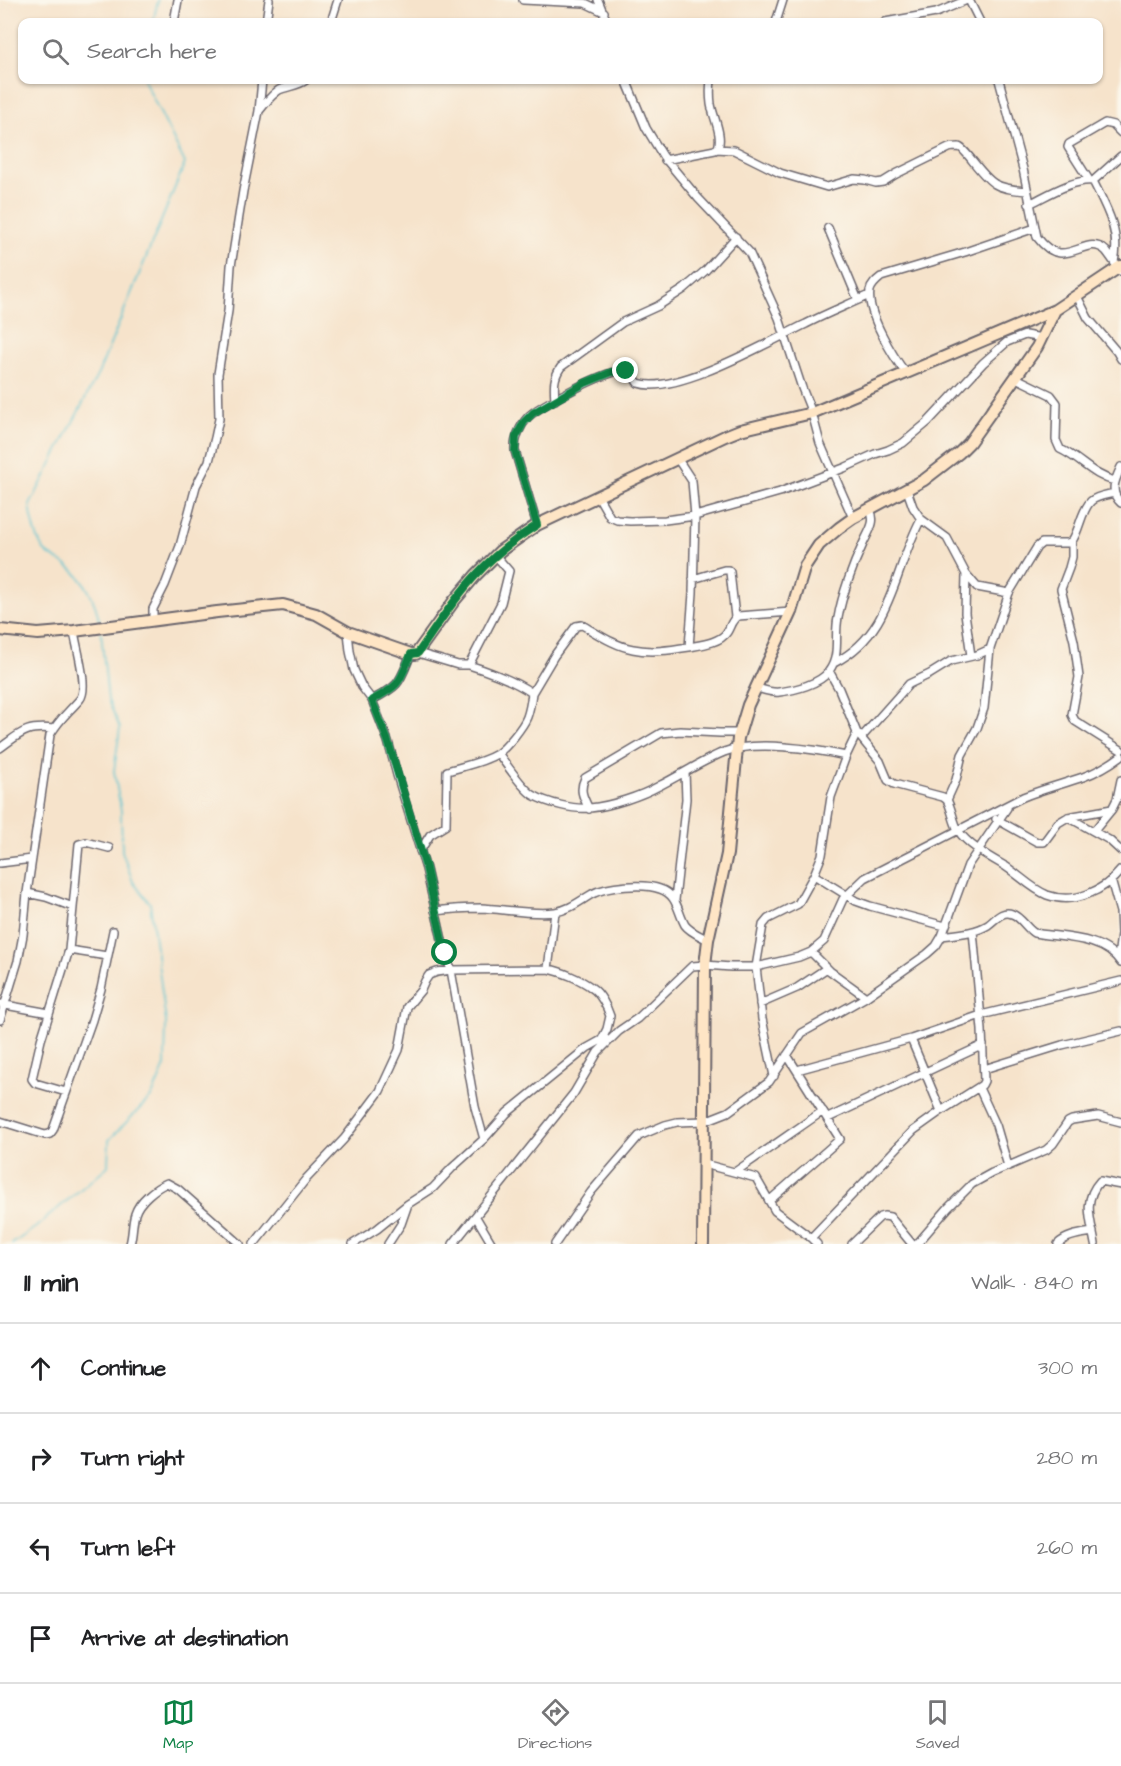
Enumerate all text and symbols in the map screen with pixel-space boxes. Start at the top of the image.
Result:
search box [18,18,1103,84]
icon: search [39,35,72,68]
text: Search here [87,36,217,67]
route end [612,357,638,383]
route start [431,939,457,965]
text: 11 min [24,1265,78,1301]
text: Walk · 840 m [971,1269,1097,1297]
icon: ahead [24,1352,57,1385]
text: Continue [81,1353,166,1384]
text: 300 m [1038,1354,1097,1382]
icon: right [24,1442,57,1475]
text: Turn right [81,1443,184,1474]
text: 280 m [1036,1444,1097,1472]
icon: left [24,1532,57,1565]
text: Turn left [81,1533,175,1564]
text: 260 m [1037,1534,1097,1562]
icon: arrive [24,1622,57,1655]
text: Arrive at destination [81,1623,288,1654]
tab: Map [162,1696,195,1754]
tab: Directions [518,1696,592,1754]
tab: Saved [916,1696,959,1754]

